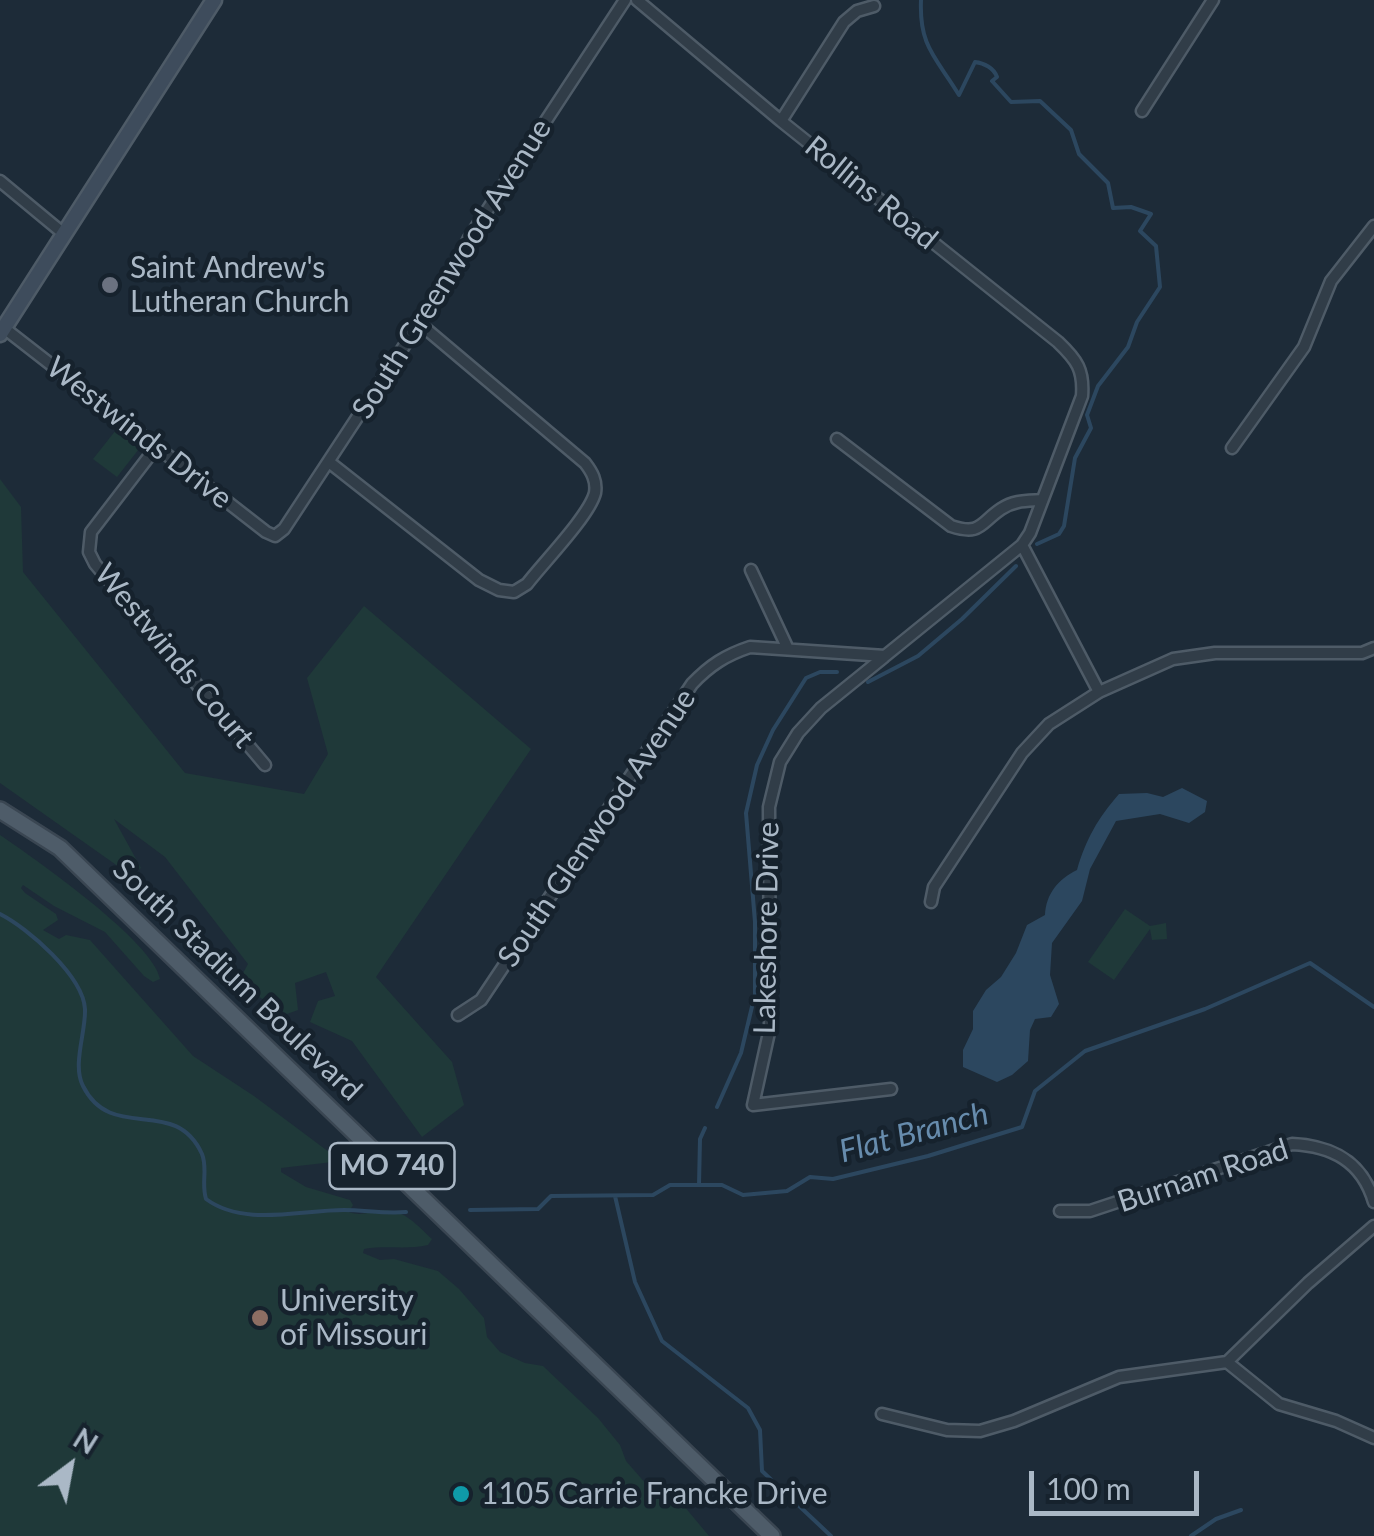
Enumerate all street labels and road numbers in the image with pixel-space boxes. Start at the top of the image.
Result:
street label: South Greenwood Avenue [345,112,559,426]
street label: Rollins Road [797,129,945,257]
street label: Westwinds Drive [39,349,239,517]
street label: Westwinds Court [87,557,261,755]
street label: South Glenwood Avenue [490,682,704,974]
street label: Lakeshore Drive [747,821,787,1035]
street label: South Stadium Boulevard [105,852,369,1108]
street label: Burnam Road [1113,1131,1293,1221]
road number: MO 740 [330,1143,454,1189]

